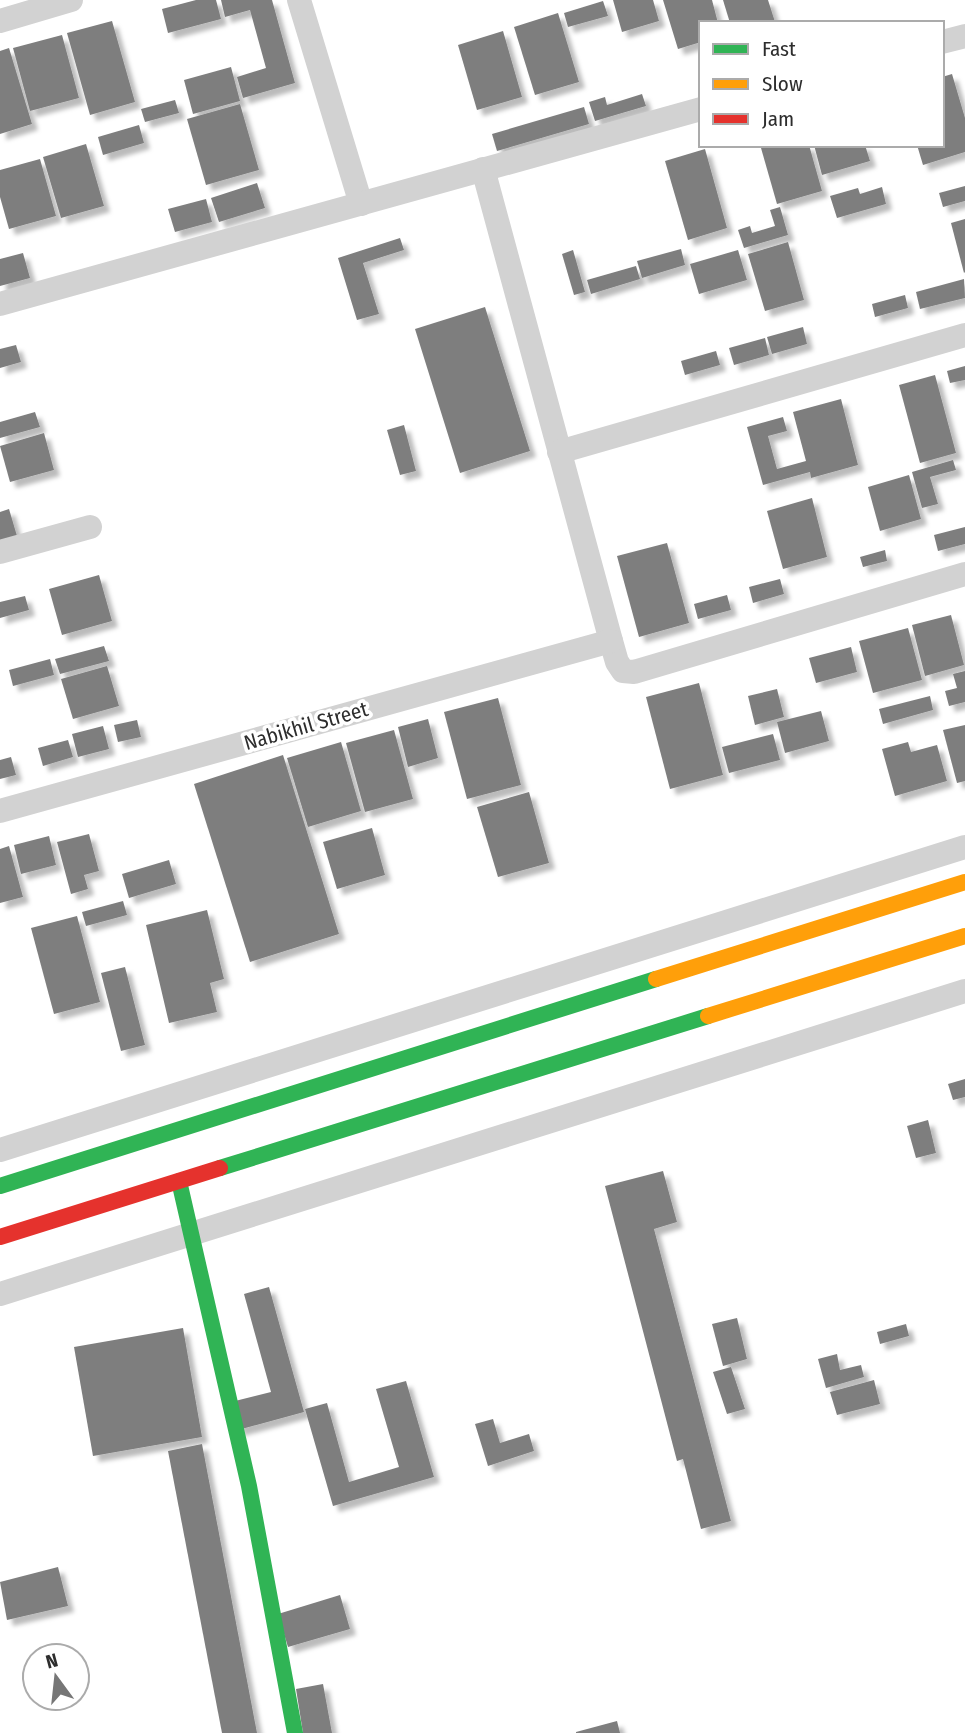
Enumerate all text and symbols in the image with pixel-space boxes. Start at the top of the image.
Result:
legend [699,21,944,147]
text: Fast [762,36,796,62]
text: Slow [762,71,803,97]
text: Jam [762,106,794,132]
street label: Nabikhil Street [241,696,371,756]
north arrow [21,1642,91,1712]
text: N [43,1648,60,1674]

